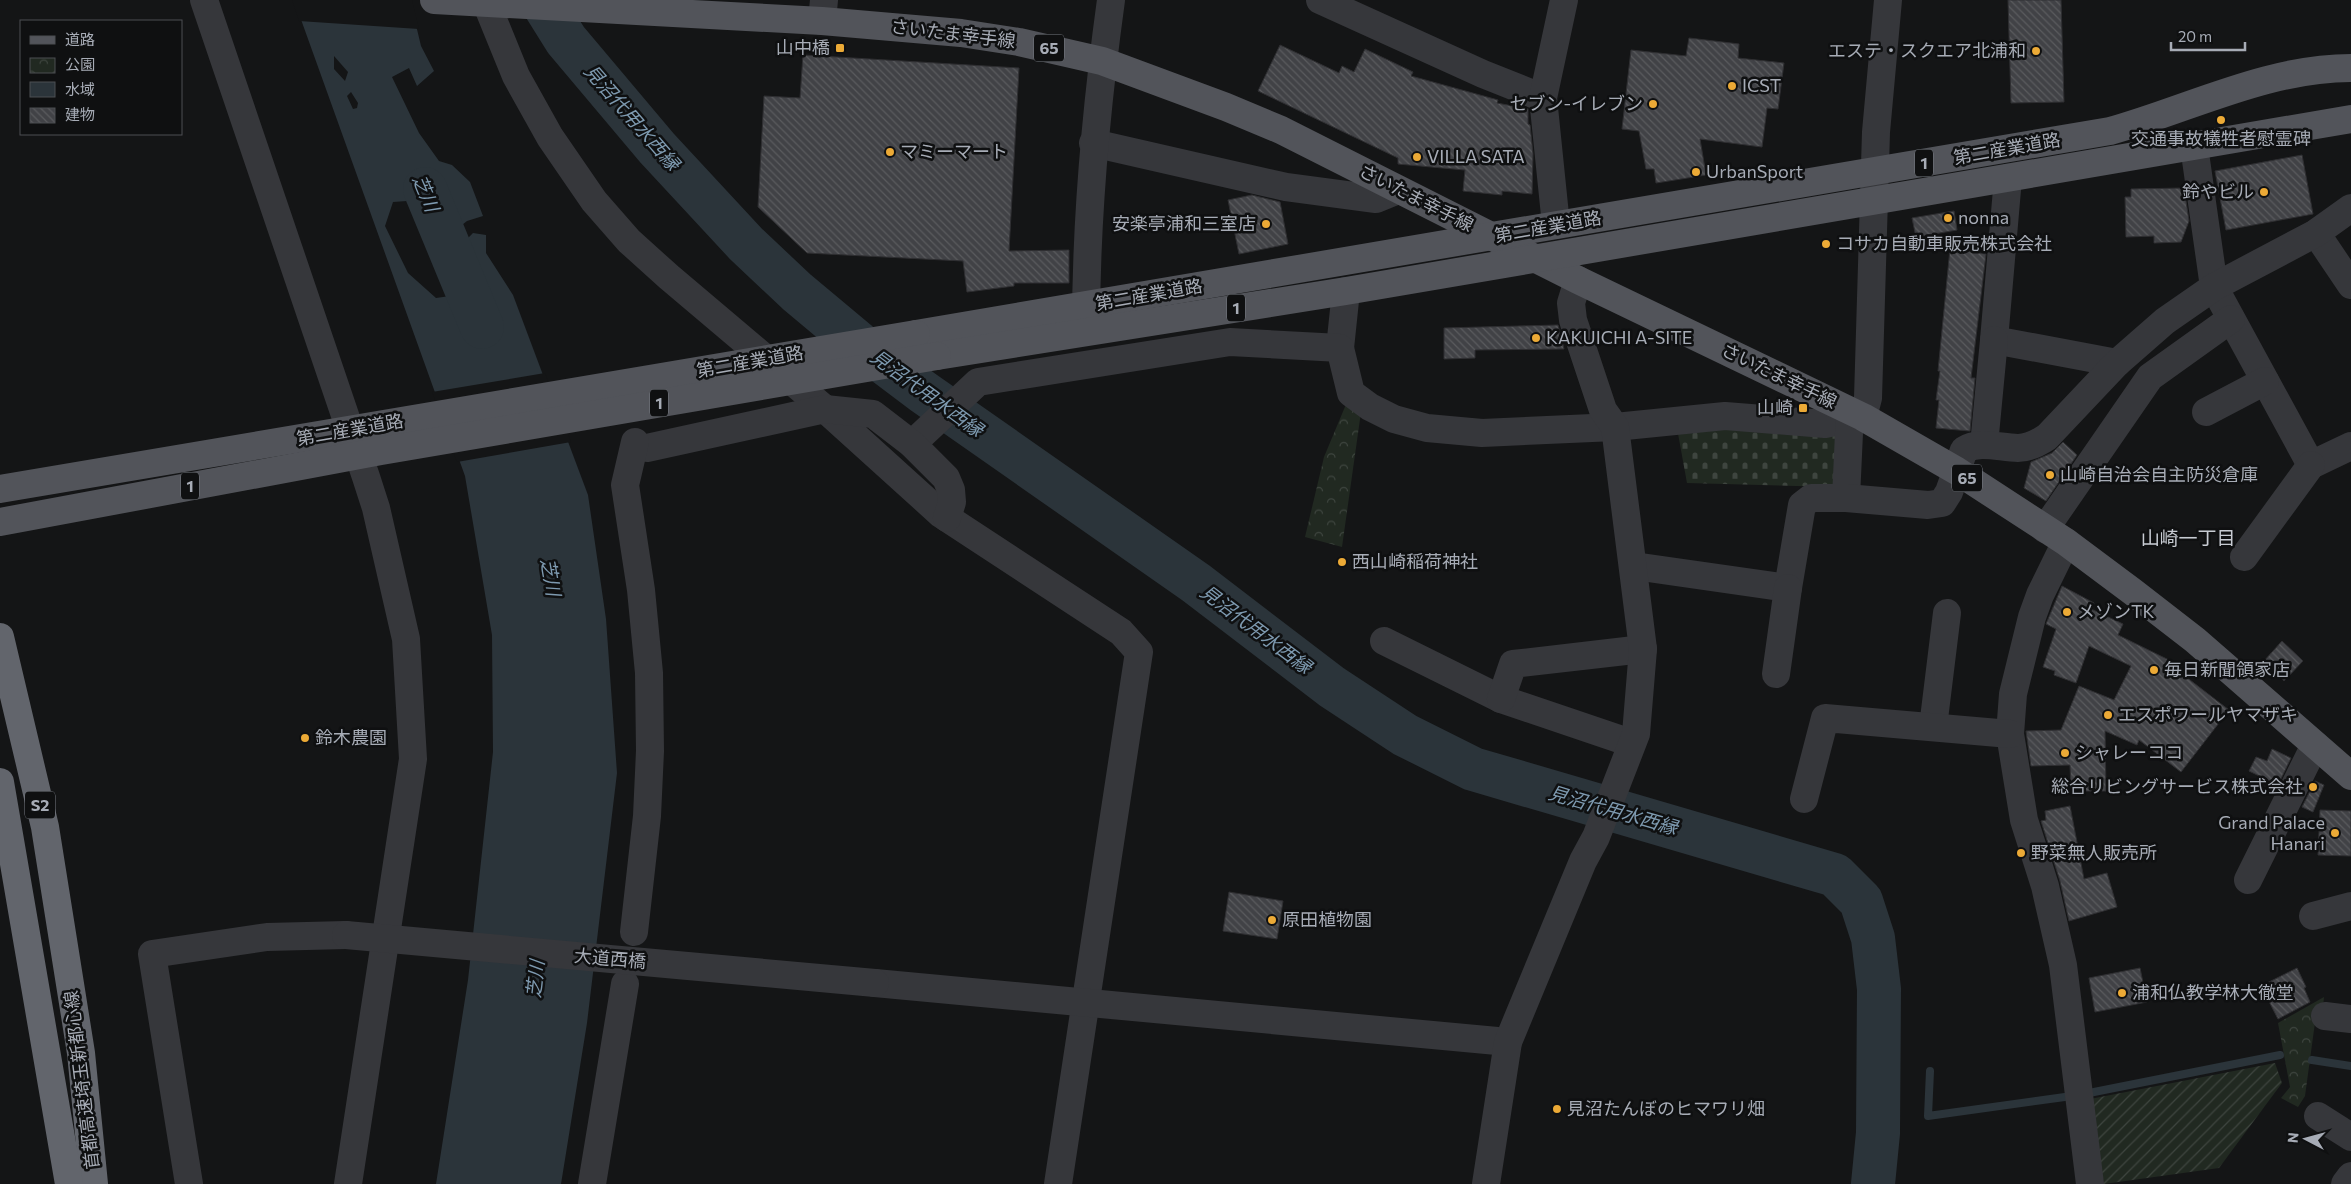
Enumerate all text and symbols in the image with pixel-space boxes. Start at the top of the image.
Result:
street label: さいたま幸手線 [890,14,1017,52]
legend [20,20,182,135]
scale bar [2171,20,2245,52]
text: 20 m [2178,27,2212,45]
text: 道路 [65,30,95,48]
road number: 65 [1034,34,1064,62]
place label: 山中橋 [776,36,830,58]
place label: エステ・スクエア北浦和 [1828,39,2026,61]
marker: 山中橋 [834,42,846,54]
marker: エステ・スクエア北浦和 [2030,45,2042,57]
text: 公園 [65,55,95,73]
water label: 見沼代用水西縁 [580,59,686,176]
place label: ICST [1742,74,1781,96]
text: 水域 [65,80,95,98]
marker: ICST [1726,80,1738,92]
place label: セブン-イレブン [1509,92,1643,114]
marker: セブン-イレブン [1647,98,1659,110]
text: 建物 [65,105,95,123]
marker: 交通事故犠牲者慰霊碑 [2215,114,2227,126]
place label: 交通事故犠牲者慰霊碑 [2131,127,2311,149]
street label: 第二産業道路 [1952,128,2062,168]
place label: マミーマート [900,140,1008,162]
place label: VILLA SATA [1427,145,1525,167]
marker: マミーマート [884,146,896,158]
road number: 1 [1915,150,1933,177]
marker: VILLA SATA [1411,151,1423,163]
street label: さいたま幸手線 [1356,159,1477,235]
place label: UrbanSport [1706,160,1803,182]
marker: UrbanSport [1690,166,1702,178]
water label: 芝川 [408,171,445,217]
place label: 鈴やビル [2182,180,2254,202]
marker: 鈴やビル [2258,186,2270,198]
street label: 第二産業道路 [1493,206,1603,246]
place label: nonna [1958,206,2009,228]
place label: 安楽亭浦和三室店 [1112,212,1256,234]
marker: nonna [1942,212,1954,224]
marker: 安楽亭浦和三室店 [1260,218,1272,230]
place label: コサカ自動車販売株式会社 [1836,232,2052,254]
marker: コサカ自動車販売株式会社 [1820,238,1832,250]
street label: 第二産業道路 [1094,274,1204,314]
road number: 1 [1227,294,1245,322]
place label: KAKUICHI A-SITE [1546,326,1693,348]
marker: KAKUICHI A-SITE [1530,332,1542,344]
street label: さいたま幸手線 [1718,338,1841,412]
street label: 第二産業道路 [695,341,805,381]
water label: 見沼代用水西縁 [867,344,989,442]
road number: 1 [650,389,668,416]
place label: 山崎 [1757,396,1793,418]
marker: 山崎 [1797,402,1809,414]
street label: 第二産業道路 [295,409,405,449]
place label: 山崎自治会自主防災倉庫 [2060,463,2258,485]
road number: 65 [1952,464,1982,492]
marker: 山崎自治会自主防災倉庫 [2044,469,2056,481]
road number: 1 [181,472,199,500]
district label: 山崎一丁目 [2140,526,2236,549]
place label: 西山崎稲荷神社 [1352,550,1478,572]
water label: 芝川 [537,556,566,600]
marker: 西山崎稲荷神社 [1336,556,1348,568]
water label: 見沼代用水西縁 [1196,579,1318,679]
place label: メゾンTK [2077,600,2155,622]
marker: メゾンTK [2061,606,2073,618]
place label: 毎日新聞領家店 [2164,658,2290,680]
marker: 毎日新聞領家店 [2148,664,2160,676]
place label: エスポワールヤマザキ [2118,703,2298,725]
marker: エスポワールヤマザキ [2102,709,2114,721]
place label: 鈴木農園 [315,726,387,748]
marker: 鈴木農園 [299,732,311,744]
place label: シャレーココ [2075,741,2183,763]
marker: シャレーココ [2059,747,2071,759]
place label: 総合リビングサービス株式会社 [2051,775,2303,797]
water label: 見沼代用水西縁 [1546,780,1682,839]
marker: 総合リビングサービス株式会社 [2307,781,2319,793]
road number: S2 [25,792,55,818]
place label: Grand Palace Hanari [2218,811,2325,854]
marker: Grand Palace Hanari [2329,827,2341,839]
place label: 野菜無人販売所 [2031,841,2157,863]
marker: 野菜無人販売所 [2015,847,2027,859]
place label: 原田植物園 [1282,908,1372,930]
marker: 原田植物園 [1266,914,1278,926]
street label: 大道西橋 [573,944,647,972]
water label: 芝川 [521,957,548,999]
place label: 浦和仏教学林大徹堂 [2132,981,2294,1003]
marker: 浦和仏教学林大徹堂 [2116,987,2128,999]
street label: 首都高速埼玉新都心線 [59,989,103,1171]
place label: 見沼たんぼのヒマワリ畑 [1567,1097,1765,1119]
marker: 見沼たんぼのヒマワリ畑 [1551,1103,1563,1115]
north arrow [2281,1114,2331,1164]
text: N [2284,1131,2302,1144]

